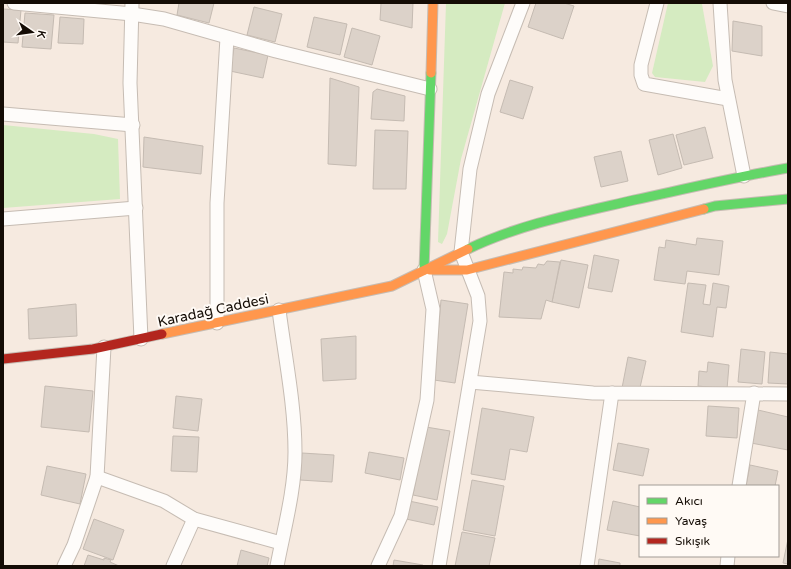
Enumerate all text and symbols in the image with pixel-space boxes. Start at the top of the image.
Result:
north arrow [12,12,52,52]
text: K [34,29,48,40]
street label: Karadağ Caddesi [156,290,270,331]
legend [639,485,779,557]
text: Akıcı [675,494,703,508]
text: Yavaş [675,514,707,528]
text: Sıkışık [675,534,711,548]

